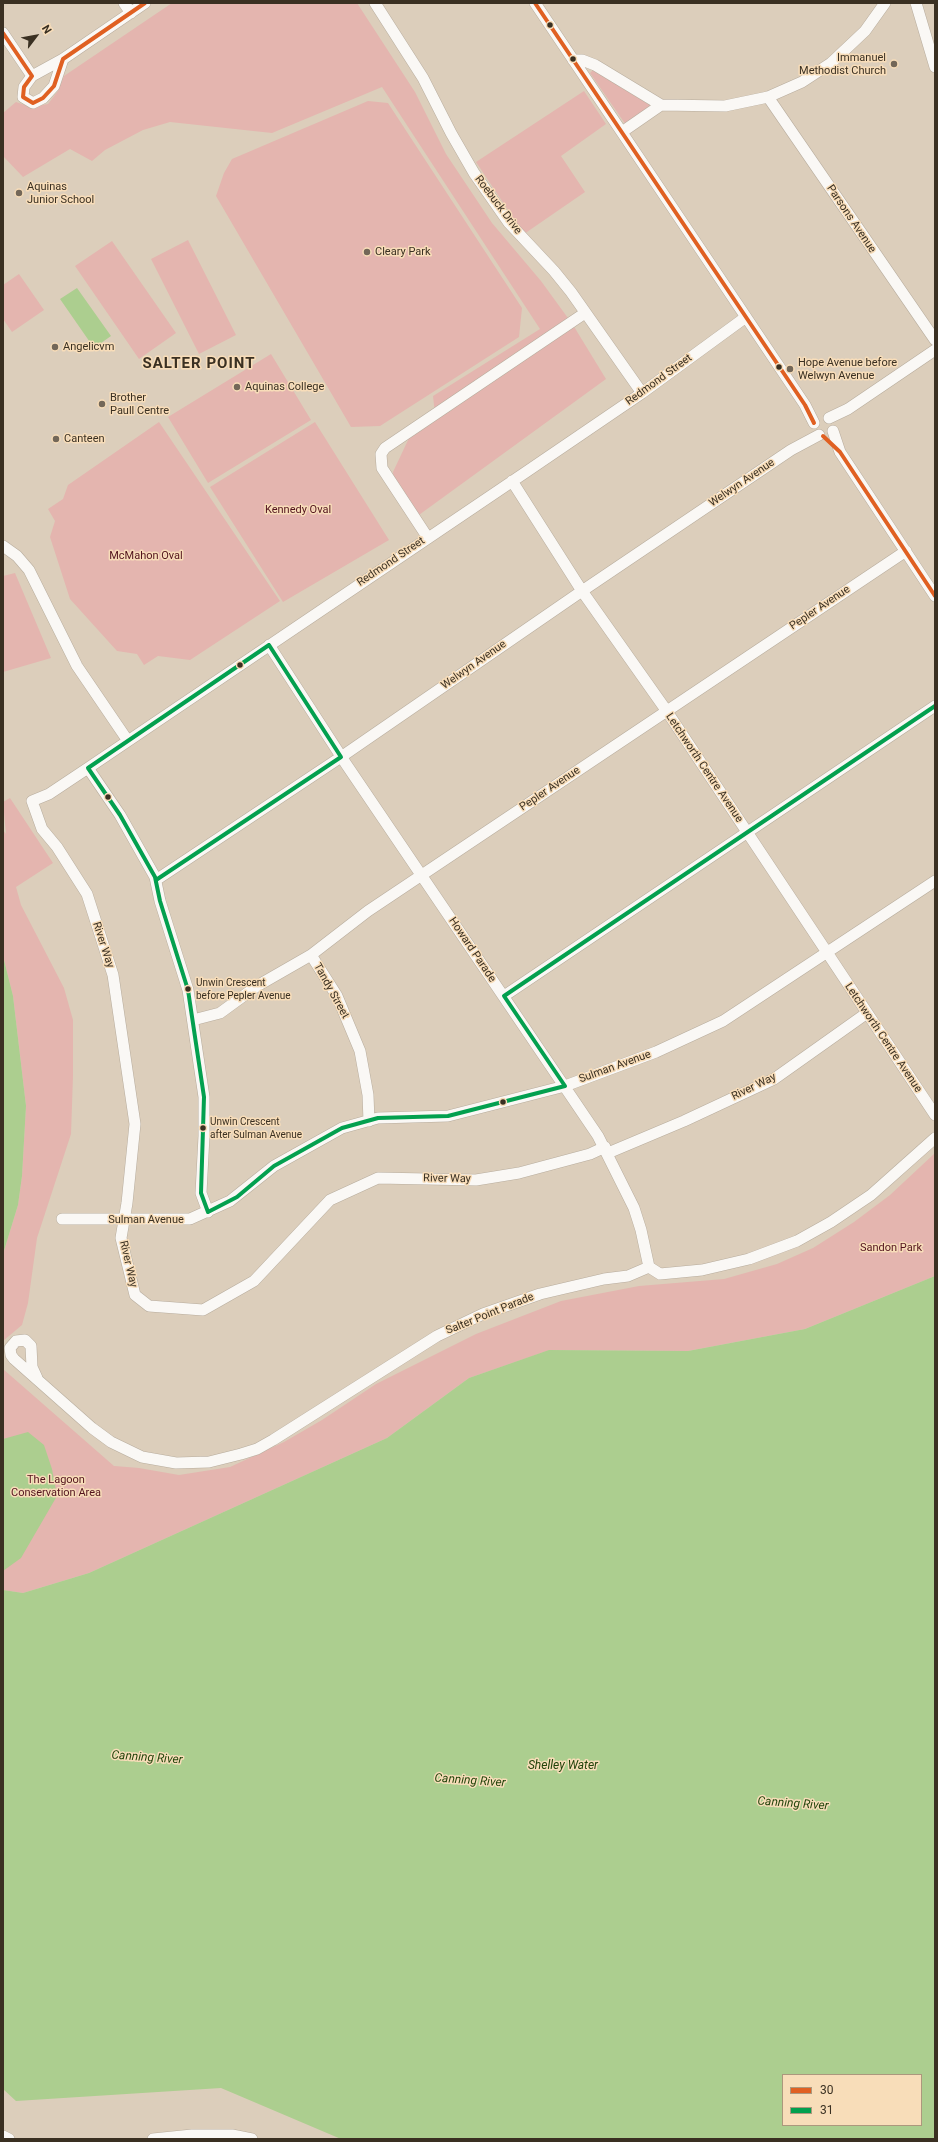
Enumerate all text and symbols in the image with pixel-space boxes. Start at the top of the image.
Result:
north arrow [16,16,56,56]
unlabelled marker [545,20,555,30]
text: N [39,23,54,36]
place label: Immanuel Methodist Church [799,51,886,77]
unlabelled marker [568,54,578,64]
marker: Immanuel Methodist Church [889,59,899,69]
street label: Roebuck Drive [472,173,524,237]
place label: Aquinas Junior School [27,180,94,206]
street label: Parsons Avenue [823,183,879,255]
marker: Aquinas Junior School [14,188,24,198]
place label: Cleary Park [375,245,431,259]
marker: Cleary Park [362,247,372,257]
place label: Angelicvm [63,340,114,354]
marker: Angelicvm [50,342,60,352]
street label: Redmond Street [623,352,695,408]
district label: SALTER POINT [143,355,255,373]
place label: Hope Avenue before Welwyn Avenue [798,356,897,382]
unlabelled marker [774,362,784,372]
marker: Hope Avenue before Welwyn Avenue [785,364,795,374]
place label: Aquinas College [245,380,324,394]
marker: Aquinas College [232,382,242,392]
place label: Brother Paull Centre [110,391,169,417]
marker: Brother Paull Centre [97,399,107,409]
place label: Canteen [64,432,105,446]
marker: Canteen [51,434,61,444]
street label: Welwyn Avenue [707,456,777,510]
park label: Kennedy Oval [265,503,331,517]
street label: Redmond Street [355,535,427,589]
park label: McMahon Oval [109,549,183,563]
street label: Pepler Avenue [787,583,853,633]
street label: Welwyn Avenue [439,638,509,692]
unlabelled marker [235,660,245,670]
street label: Letchworth Centre Avenue [662,711,746,825]
street label: Pepler Avenue [517,764,583,814]
unlabelled marker [103,792,113,802]
street label: Howard Parade [445,915,499,985]
street label: River Way [89,920,117,970]
street label: Tandy Street [310,961,352,1021]
place label: Unwin Crescent before Pepler Avenue [196,977,291,1000]
street label: Letchworth Centre Avenue [841,981,925,1095]
marker: Unwin Crescent before Pepler Avenue [183,984,193,994]
street label: Sulman Avenue [577,1048,653,1086]
street label: River Way [730,1071,778,1103]
unlabelled marker [498,1097,508,1107]
place label: Unwin Crescent after Sulman Avenue [210,1116,302,1140]
marker: Unwin Crescent after Sulman Avenue [198,1123,208,1133]
street label: River Way [423,1172,471,1186]
street label: Sulman Avenue [108,1213,184,1227]
street label: River Way [116,1239,140,1289]
park label: Sandon Park [860,1241,922,1255]
street label: Salter Point Parade [444,1290,536,1338]
park label: The Lagoon Conservation Area [11,1473,101,1499]
water label: Canning River [111,1748,183,1768]
water label: Shelley Water [528,1759,598,1773]
water label: Canning River [434,1771,506,1791]
water label: Canning River [757,1794,829,1814]
legend [782,2074,922,2126]
text: 30 [820,2083,834,2097]
text: 31 [820,2103,834,2117]

